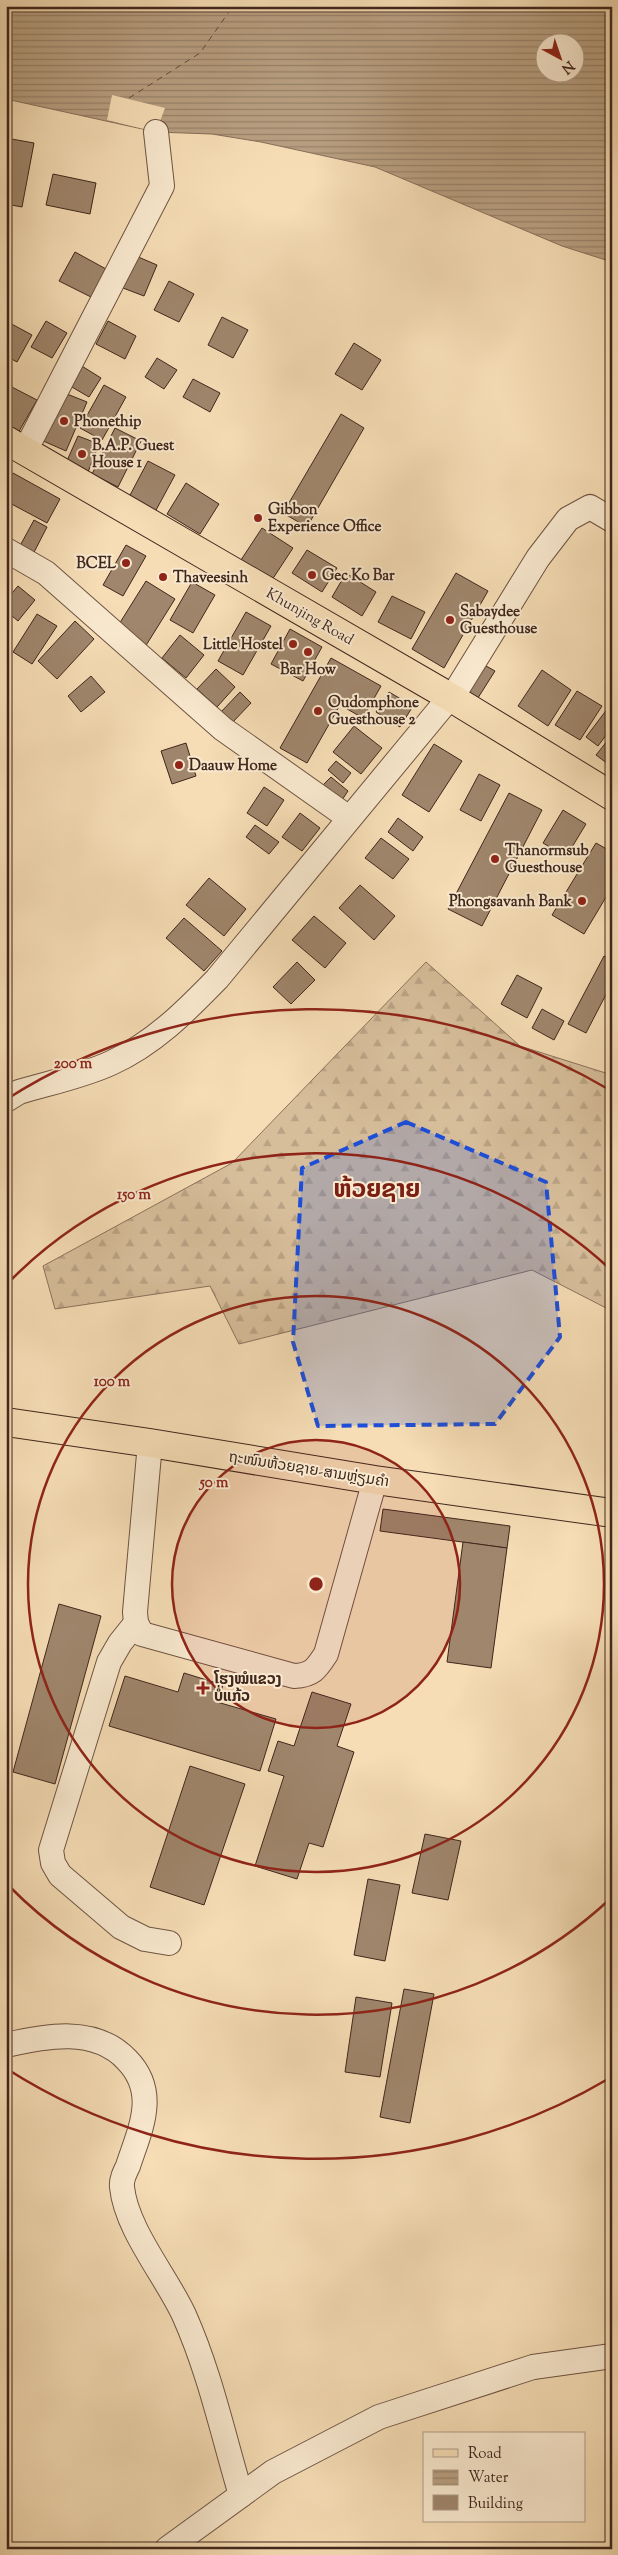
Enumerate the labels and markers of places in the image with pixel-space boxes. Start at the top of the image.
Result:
place label: Phonethip [74,412,142,433]
marker: Phonethip [58,415,70,427]
place label: B.A.P. Guest House 1 [92,436,175,474]
marker: B.A.P. Guest House 1 [76,448,88,460]
place label: Gibbon Experience Office [268,500,382,538]
marker: Gibbon Experience Office [252,512,264,524]
place label: BCEL [76,554,117,575]
marker: BCEL [120,557,132,569]
place label: Gec Ko Bar [322,566,395,587]
place label: Thaveesinh [173,568,248,589]
marker: Gec Ko Bar [306,569,318,581]
marker: Thaveesinh [157,571,169,583]
place label: Sabaydee Guesthouse [460,602,537,640]
marker: Sabaydee Guesthouse [444,614,456,626]
place label: Little Hostel [203,635,284,656]
marker: Little Hostel [287,638,299,650]
marker: Bar How [302,646,314,658]
place label: Bar How [280,660,337,681]
place label: Oudomphone Guesthouse 2 [328,693,419,731]
marker: Oudomphone Guesthouse 2 [312,705,324,717]
place label: Daauw Home [189,756,277,777]
marker: Daauw Home [173,759,185,771]
place label: Thanormsub Guesthouse [505,841,589,879]
marker: Thanormsub Guesthouse [489,853,501,865]
place label: Phongsavanh Bank [449,892,573,913]
marker: Phongsavanh Bank [576,895,588,907]
centre of rings [307,1575,325,1593]
place label: ໂຮງໝໍແຂວງ ບໍ່ແກ້ວ [213,1670,282,1708]
marker: ໂຮງໝໍແຂວງ ບໍ່ແກ້ວ [196,1681,210,1695]

